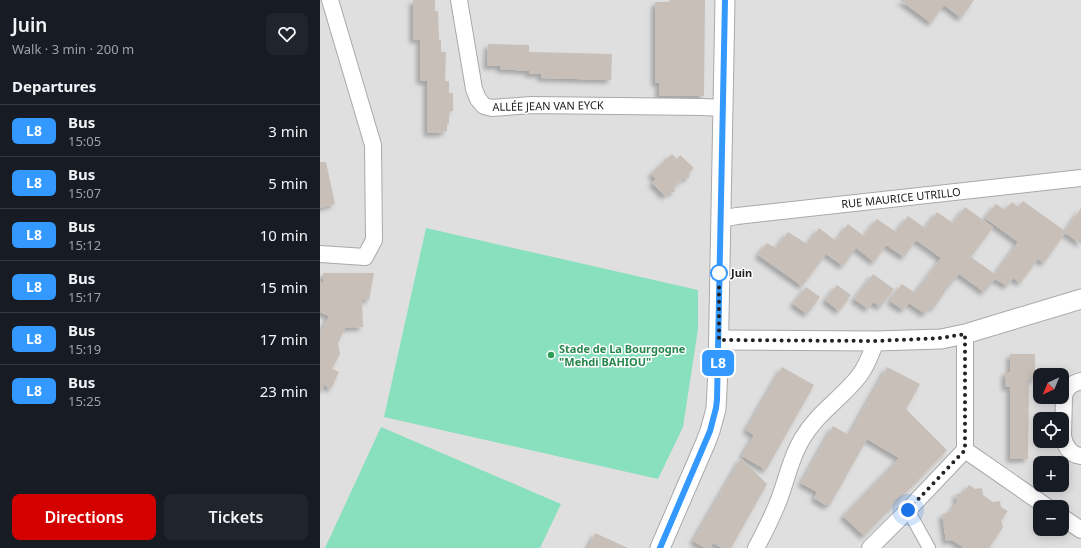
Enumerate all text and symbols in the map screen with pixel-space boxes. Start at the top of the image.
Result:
text: Juin [12,12,48,38]
button: heart [266,13,308,55]
text: Walk · 3 min · 200 m [12,40,134,58]
text: Departures [12,76,96,96]
street label: ALLÉE JEAN VAN EYCK [492,97,604,114]
text: Bus [68,112,95,132]
text: L8 [26,121,42,140]
text: 3 min [268,121,308,141]
text: 15:05 [68,132,101,150]
text: Bus [68,164,95,184]
text: L8 [26,173,42,192]
text: 5 min [268,173,308,193]
text: 15:07 [68,184,101,202]
street label: RUE MAURICE UTRILLO [840,184,961,211]
text: Bus [68,216,95,236]
text: L8 [26,225,42,244]
text: 10 min [260,225,308,245]
text: 15:12 [68,236,101,254]
marker: Juin [710,264,728,282]
place label: Juin [730,265,752,280]
text: Bus [68,268,95,288]
text: L8 [26,277,42,296]
text: 15 min [260,277,308,297]
text: 15:17 [68,288,101,306]
text: Bus [68,320,95,340]
text: L8 [26,329,42,348]
text: 17 min [260,329,308,349]
text: 15:19 [68,340,101,358]
place label: Stade de La Bourgogne "Mehdi BAHIOU" [559,341,686,369]
marker: Stade de La Bourgogne "Mehdi BAHIOU" [546,350,556,360]
line badge: L8 [700,350,736,376]
text: L8 [710,353,726,372]
north arrow [1033,368,1069,404]
map controls [1033,368,1069,536]
text: Bus [68,372,95,392]
text: L8 [26,381,42,400]
text: 23 min [260,381,308,401]
text: 15:25 [68,392,101,410]
button: locate [1033,412,1069,448]
button: + [1033,456,1069,492]
button: Directions [12,494,156,540]
button: Tickets [164,494,308,540]
your location [898,500,918,520]
button: − [1033,500,1069,536]

